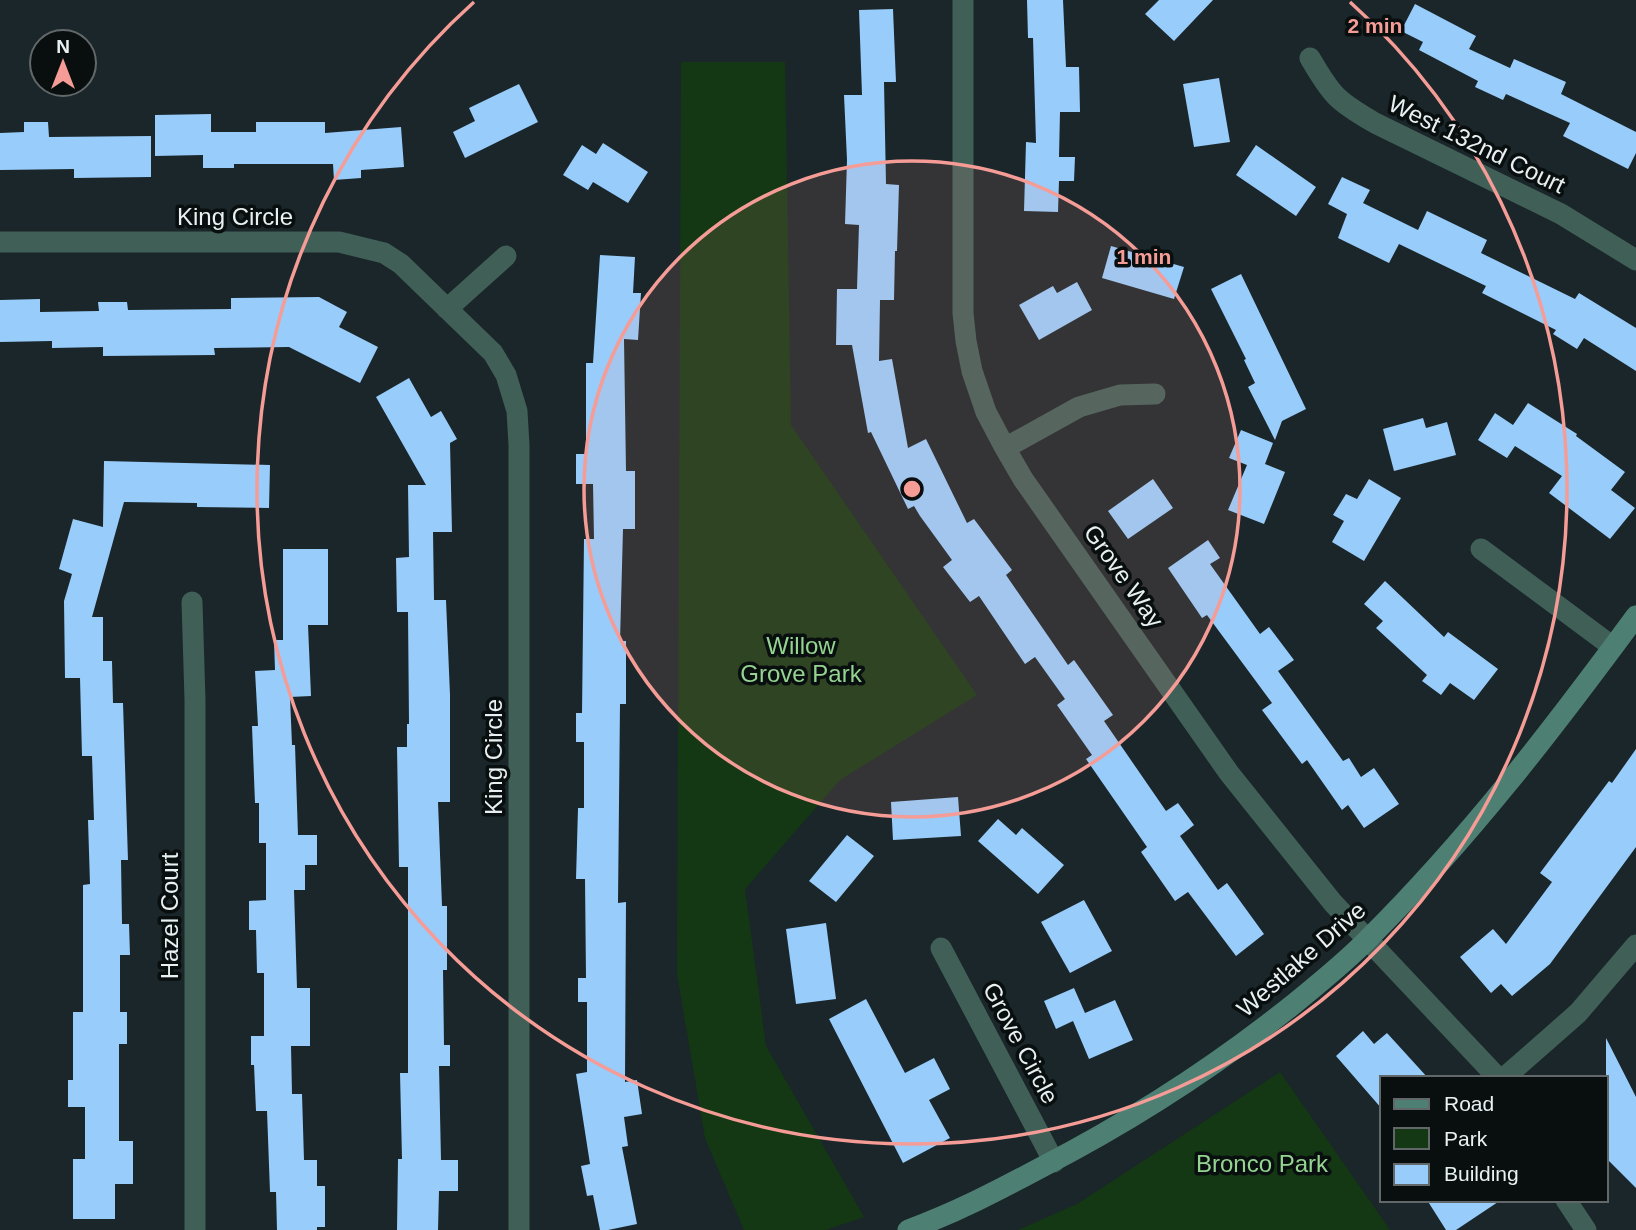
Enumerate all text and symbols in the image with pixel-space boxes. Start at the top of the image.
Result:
text: 2 min [1348,14,1402,37]
north arrow [28,28,98,98]
text: N [56,36,70,57]
street label: West 132nd Court [1384,90,1570,199]
street label: King Circle [177,203,293,230]
text: 1 min [1117,245,1171,268]
centre of rings [900,477,924,501]
street label: Grove Way [1079,519,1169,633]
park label: Willow Grove Park [740,632,863,687]
street label: King Circle [480,699,507,815]
street label: Hazel Court [156,852,183,979]
street label: Westlake Drive [1231,896,1371,1022]
street label: Grove Circle [978,978,1064,1108]
legend [1380,1076,1608,1202]
text: Road [1444,1092,1494,1115]
text: Park [1444,1127,1488,1150]
park label: Bronco Park [1196,1150,1329,1177]
text: Building [1444,1162,1519,1185]

